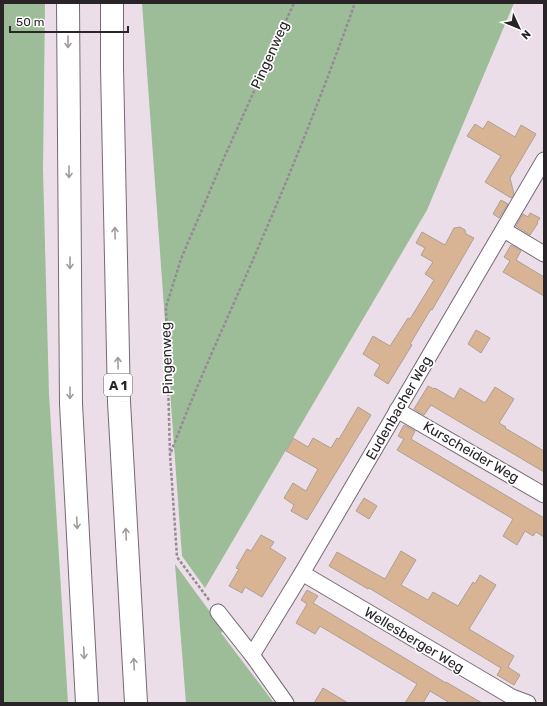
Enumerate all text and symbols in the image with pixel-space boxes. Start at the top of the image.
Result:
scale bar [10,8,128,34]
north arrow [499,8,539,48]
text: 50 m [16,15,44,29]
street label: Pingenweg [247,18,293,92]
text: N [518,27,533,42]
one-way arrow [64,35,72,48]
one-way arrow [65,165,73,178]
one-way arrow [111,227,119,240]
one-way arrow [66,256,74,269]
street label: Pingenweg [157,321,177,395]
street label: Eudenbacher Weg [362,353,436,463]
one-way arrow [114,357,122,370]
road number: A 1 [104,374,132,396]
one-way arrow [67,386,74,399]
street label: Kurscheider Weg [420,418,522,486]
one-way arrow [73,516,81,529]
one-way arrow [123,528,130,541]
street label: Wellesberger Weg [361,604,467,676]
one-way arrow [80,646,88,659]
one-way arrow [130,658,137,671]

